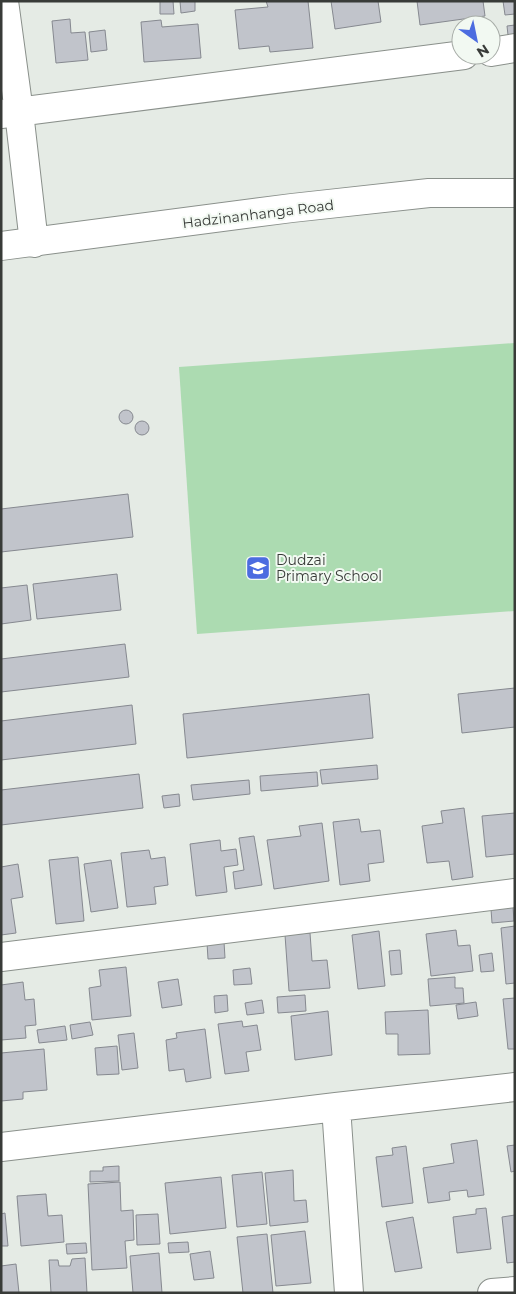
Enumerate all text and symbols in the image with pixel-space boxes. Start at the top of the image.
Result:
north arrow [451,15,501,65]
text: N [473,40,493,62]
street label: Hadzinanhanga Road [181,196,335,232]
place label: Dudzai Primary School [276,551,382,585]
school or university icon: Dudzai Primary School [245,555,271,581]

